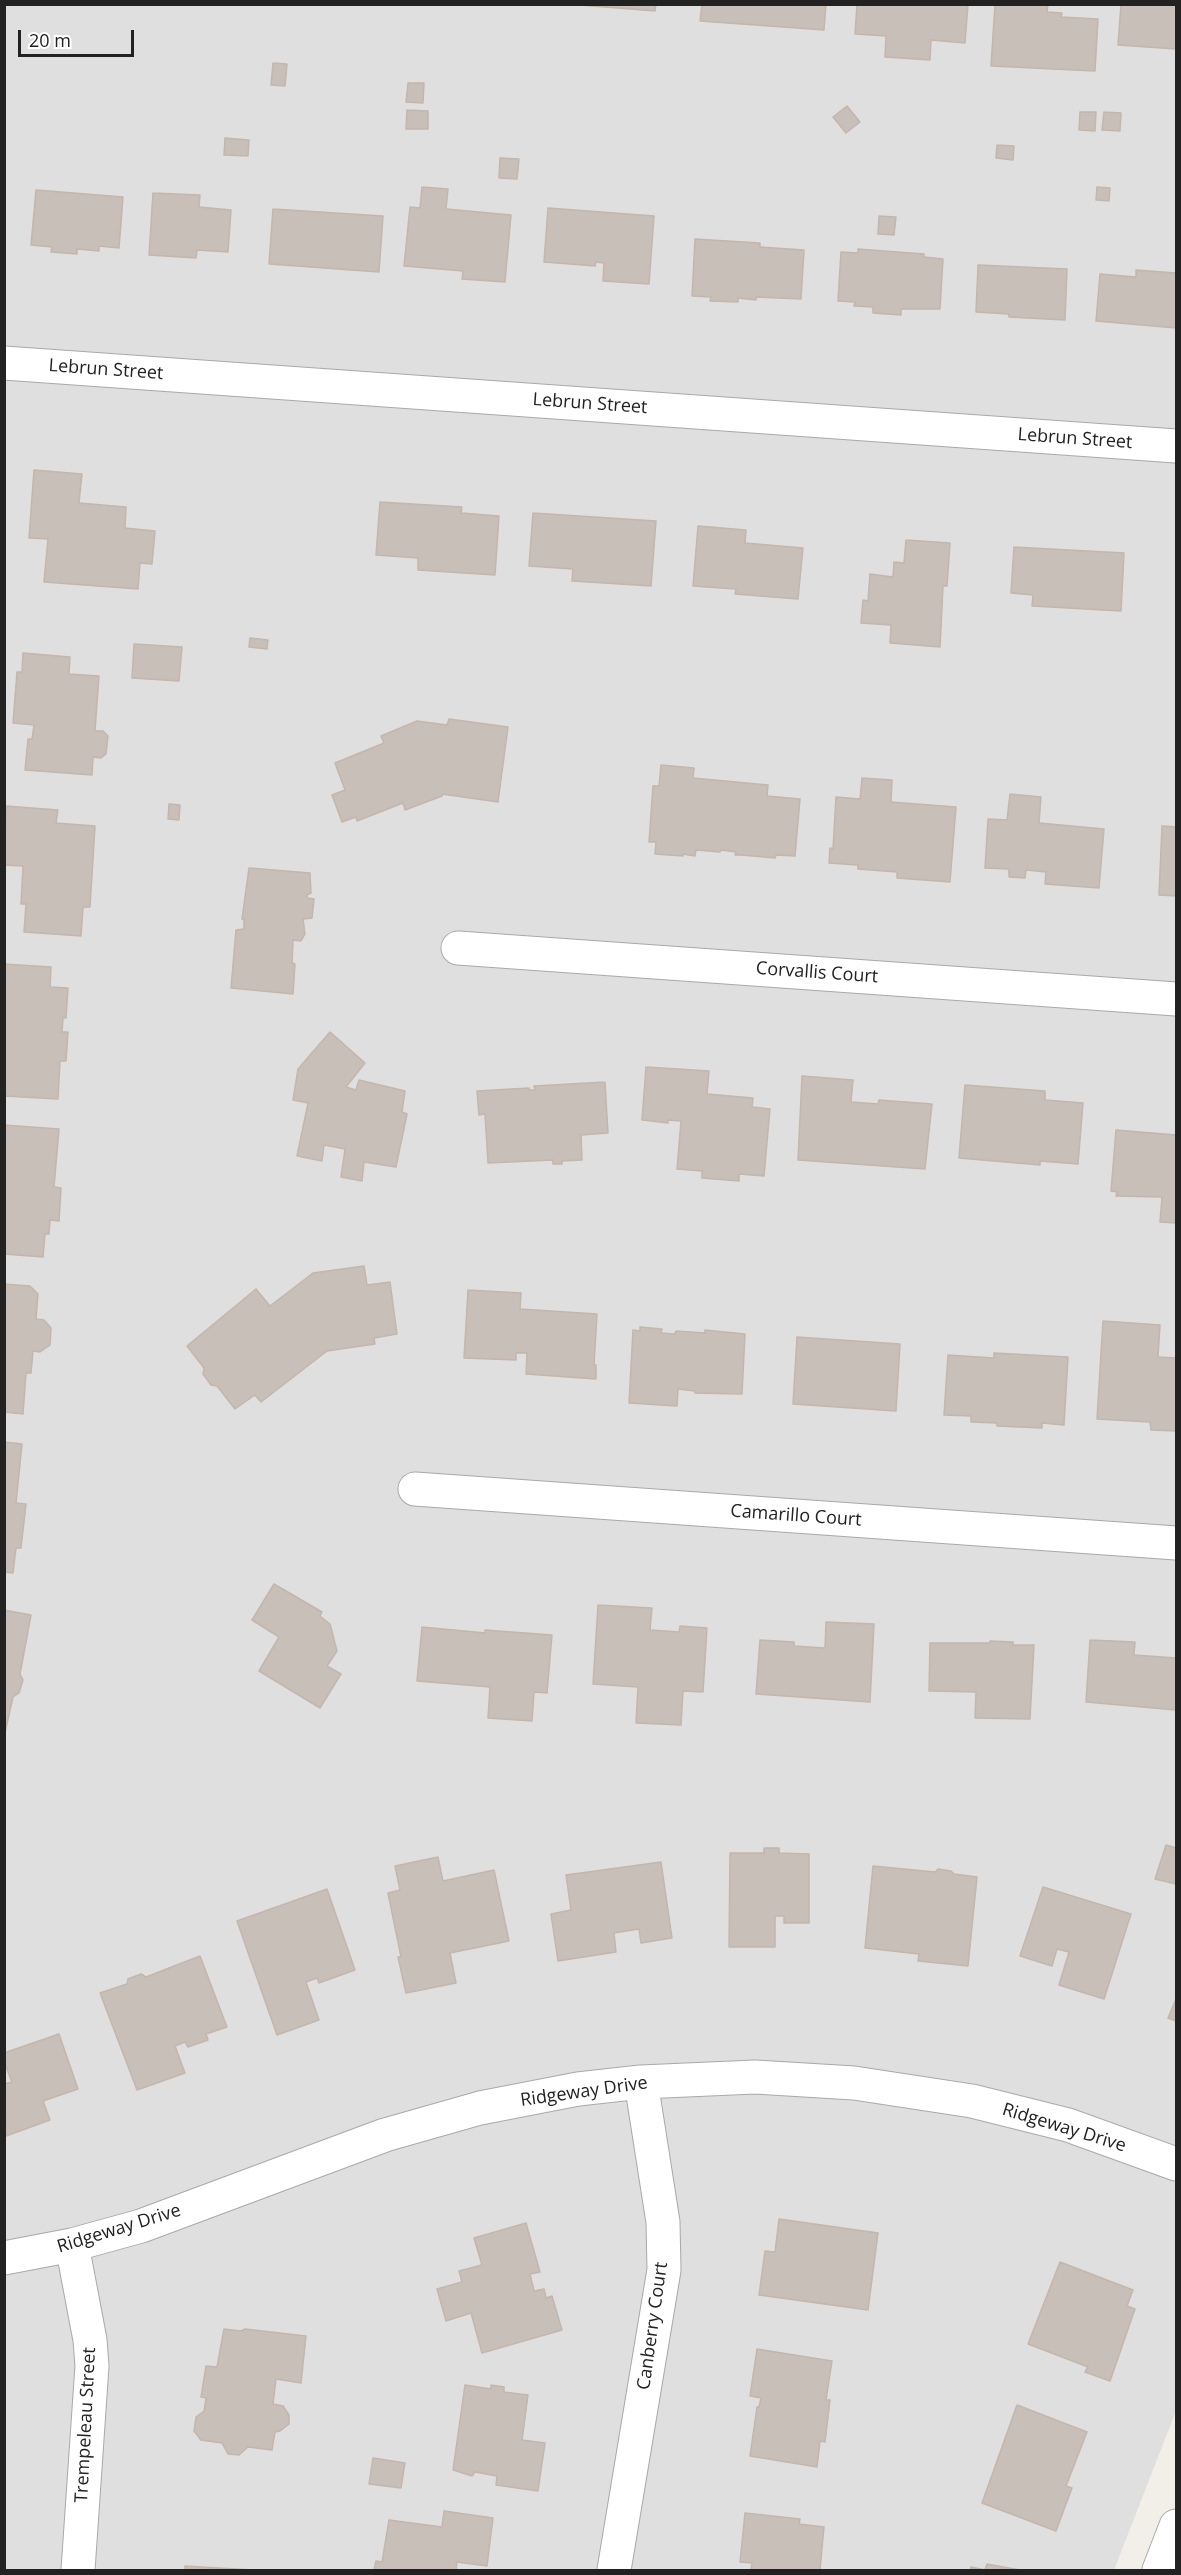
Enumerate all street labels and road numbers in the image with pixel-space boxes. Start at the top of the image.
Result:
street label: Lebrun Street [48,355,164,385]
street label: Lebrun Street [532,389,648,419]
street label: Lebrun Street [1017,424,1133,454]
street label: Corvallis Court [755,958,879,988]
street label: Camarillo Court [730,1501,862,1531]
street label: Ridgeway Drive [519,2072,649,2112]
street label: Ridgeway Drive [1000,2099,1128,2157]
street label: Ridgeway Drive [55,2200,183,2258]
street label: Canberry Court [633,2261,673,2391]
street label: Trempeleau Street [71,2347,101,2503]

